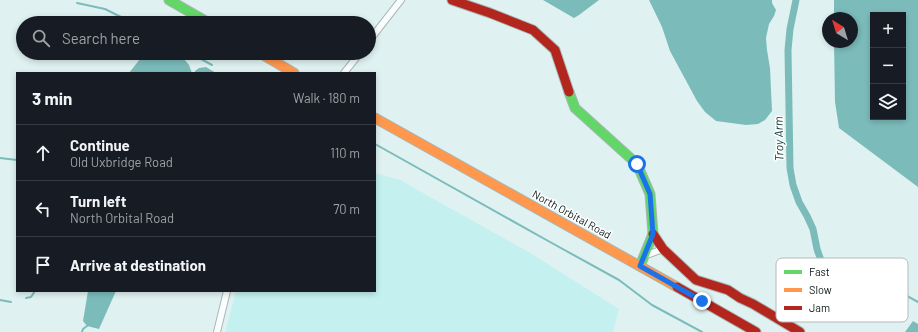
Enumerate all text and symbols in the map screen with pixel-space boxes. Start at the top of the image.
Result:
north arrow [822,12,858,48]
map controls [870,12,906,120]
button: + [870,12,906,48]
search box [16,16,376,60]
icon: search [30,27,52,49]
text: Search here [62,29,140,47]
button: − [870,48,906,84]
button: layers [870,84,906,120]
text: 3 min [32,88,72,108]
text: Walk · 180 m [293,90,360,106]
water label: Troy Arm [771,116,785,162]
text: Continue [70,136,130,154]
icon: ahead [32,142,54,164]
text: 110 m [330,145,360,161]
text: Old Uxbridge Road [70,154,173,170]
route start [628,155,646,173]
street label: North Orbital Road [530,187,614,241]
text: Turn left [70,192,126,210]
icon: left [32,198,54,220]
text: 70 m [333,201,360,217]
text: North Orbital Road [70,210,174,226]
icon: arrive [32,254,54,276]
text: Arrive at destination [70,256,206,274]
legend [776,258,908,322]
text: Fast [809,265,830,278]
text: Slow [809,283,832,296]
route end [693,292,711,310]
text: Jam [809,301,830,314]

